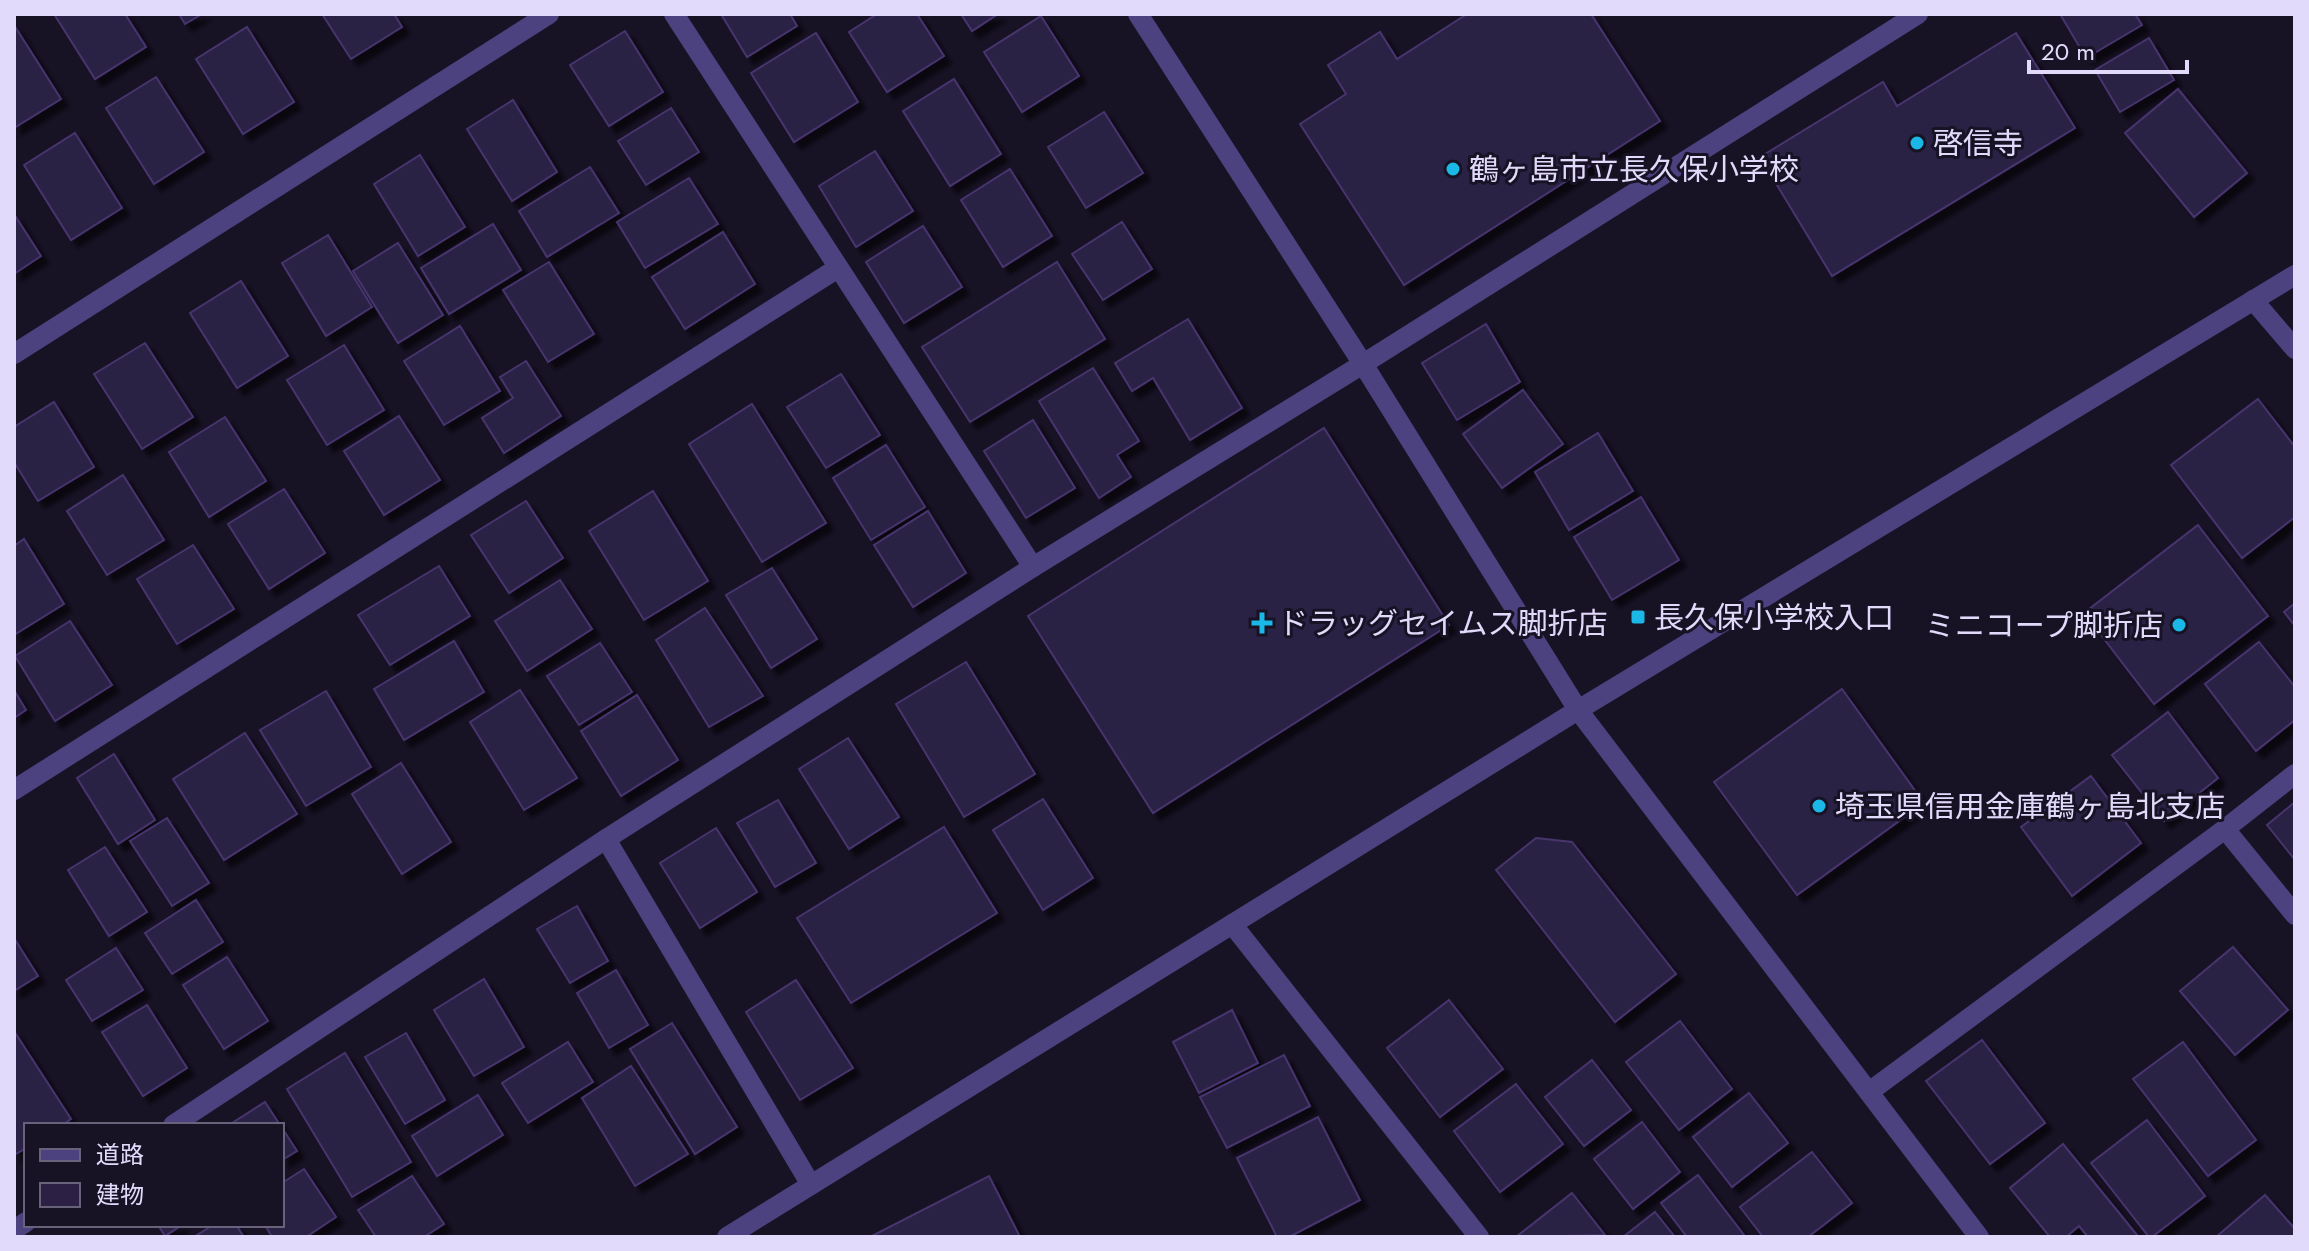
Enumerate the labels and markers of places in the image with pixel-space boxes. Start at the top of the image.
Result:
place label: 啓信寺 [1933,122,2023,165]
marker: 啓信寺 [1908,134,1926,152]
place label: 鶴ヶ島市立長久保小学校 [1469,148,1799,191]
marker: 鶴ヶ島市立長久保小学校 [1444,160,1462,178]
place label: 長久保小学校入口 [1654,596,1894,639]
place label: ドラッグセイムス脚折店 [1278,602,1607,645]
place label: ミニコープ脚折店 [1925,604,2163,647]
marker: 長久保小学校入口 [1629,608,1647,626]
marker: ドラッグセイムス脚折店 [1253,614,1271,632]
marker: ミニコープ脚折店 [2170,616,2188,634]
place label: 埼玉県信用金庫鶴ヶ島北支店 [1835,785,2225,828]
marker: 埼玉県信用金庫鶴ヶ島北支店 [1810,797,1828,815]

